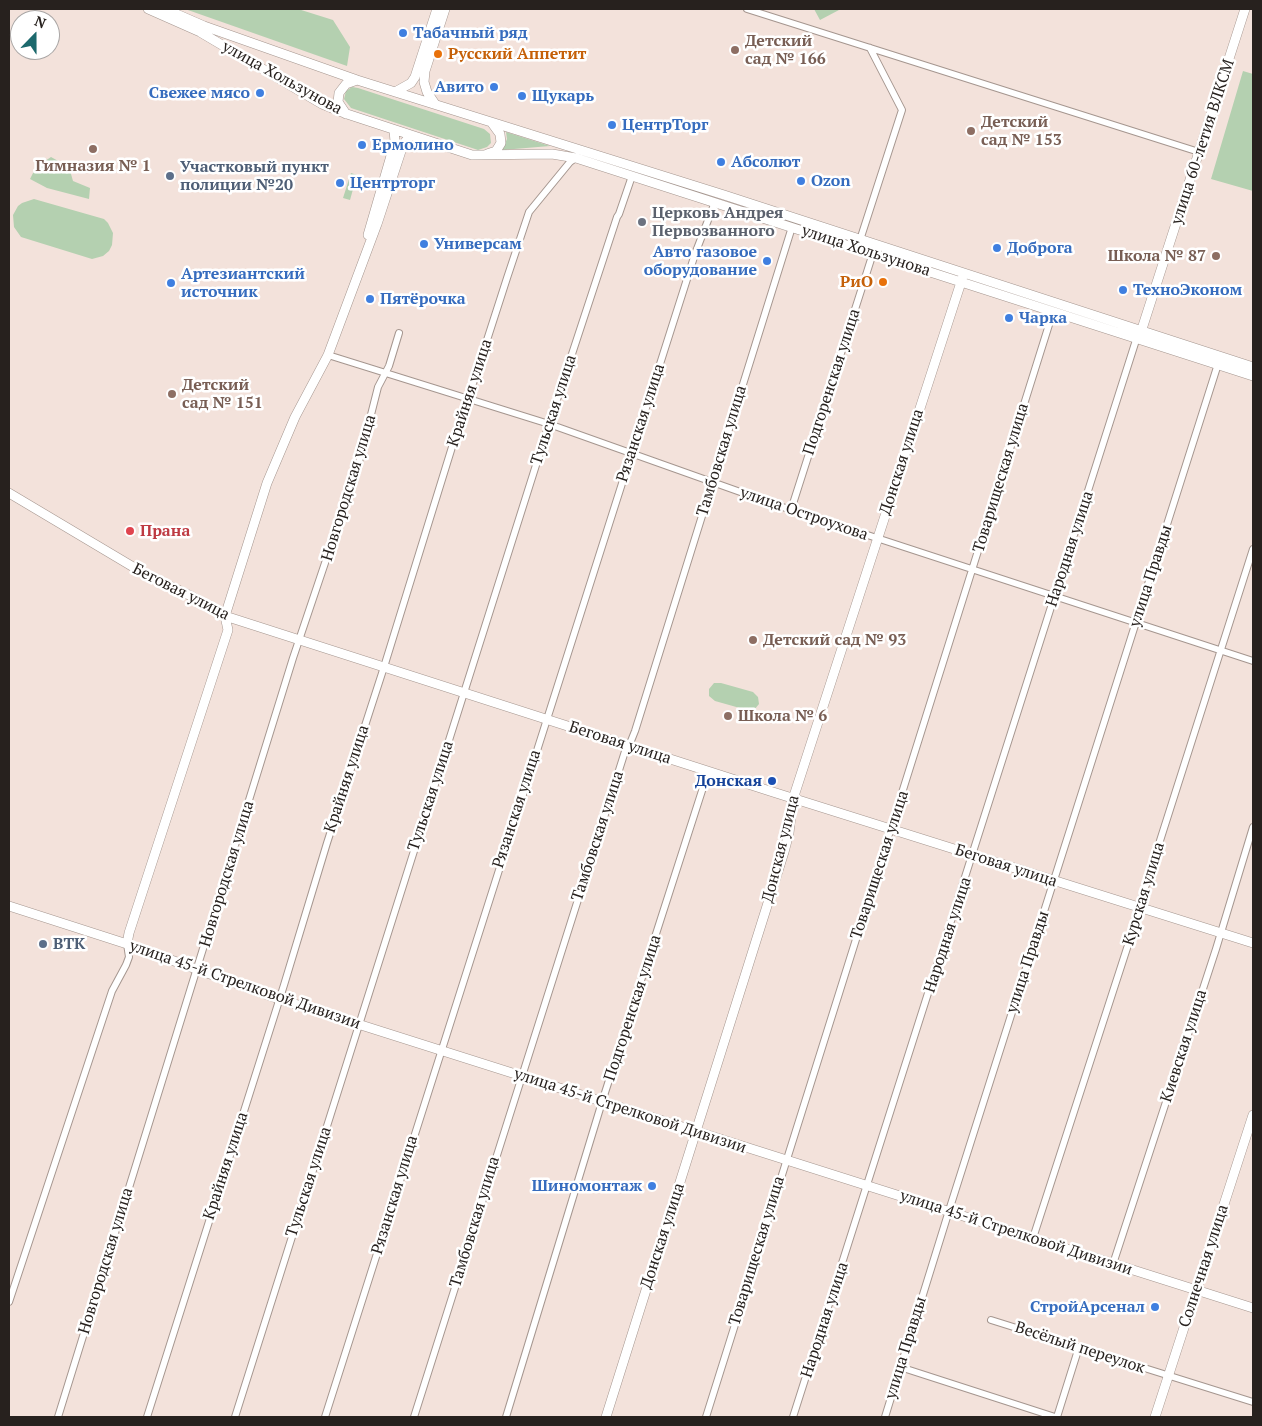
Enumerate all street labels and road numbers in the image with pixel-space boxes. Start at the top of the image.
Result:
street label: улица Хользунова [219,37,345,119]
street label: улица 60-летия ВЛКСМ [1167,57,1239,227]
street label: улица Хользунова [799,221,933,281]
street label: Подгоренская улица [799,307,865,457]
street label: Крайняя улица [444,337,496,449]
street label: Тульская улица [527,352,581,468]
street label: Рязанская улица [613,361,669,485]
street label: Тамбовская улица [693,383,751,519]
street label: Товарищеская улица [969,401,1033,555]
street label: Донская улица [876,407,928,517]
street label: Новгородская улица [318,413,380,563]
street label: улица Остроухова [737,483,871,545]
street label: Народная улица [1042,489,1098,609]
street label: улица Правды [1125,523,1177,629]
street label: Беговая улица [129,559,233,625]
street label: Беговая улица [566,717,674,769]
street label: Крайняя улица [321,723,373,835]
street label: Тульская улица [404,738,458,854]
street label: Рязанская улица [489,747,545,871]
street label: Тамбовская улица [568,768,628,904]
street label: Товарищеская улица [847,788,913,942]
street label: Донская улица [758,793,804,905]
street label: Новгородская улица [196,799,258,949]
street label: Беговая улица [952,840,1060,892]
street label: Курская улица [1119,840,1169,948]
street label: Народная улица [920,875,976,995]
street label: улица Правды [1002,909,1054,1015]
street label: Подгоренская улица [600,933,666,1083]
street label: улица 45-й Стрелковой Дивизии [127,936,363,1034]
street label: Киевская улица [1157,987,1211,1105]
street label: улица 45-й Стрелковой Дивизии [511,1064,749,1158]
street label: Крайняя улица [200,1110,252,1222]
street label: Тульская улица [282,1124,336,1240]
street label: Рязанская улица [368,1133,422,1257]
street label: Тамбовская улица [446,1154,504,1290]
street label: Товарищеская улица [725,1174,789,1328]
street label: Донская улица [637,1181,689,1291]
street label: Новгородская улица [75,1186,137,1336]
street label: улица 45-й Стрелковой Дивизии [897,1186,1135,1280]
street label: Солнечная улица [1175,1202,1233,1330]
street label: Народная улица [797,1260,853,1380]
street label: улица Правды [881,1294,931,1402]
street label: Весёлый переулок [1013,1318,1147,1378]

